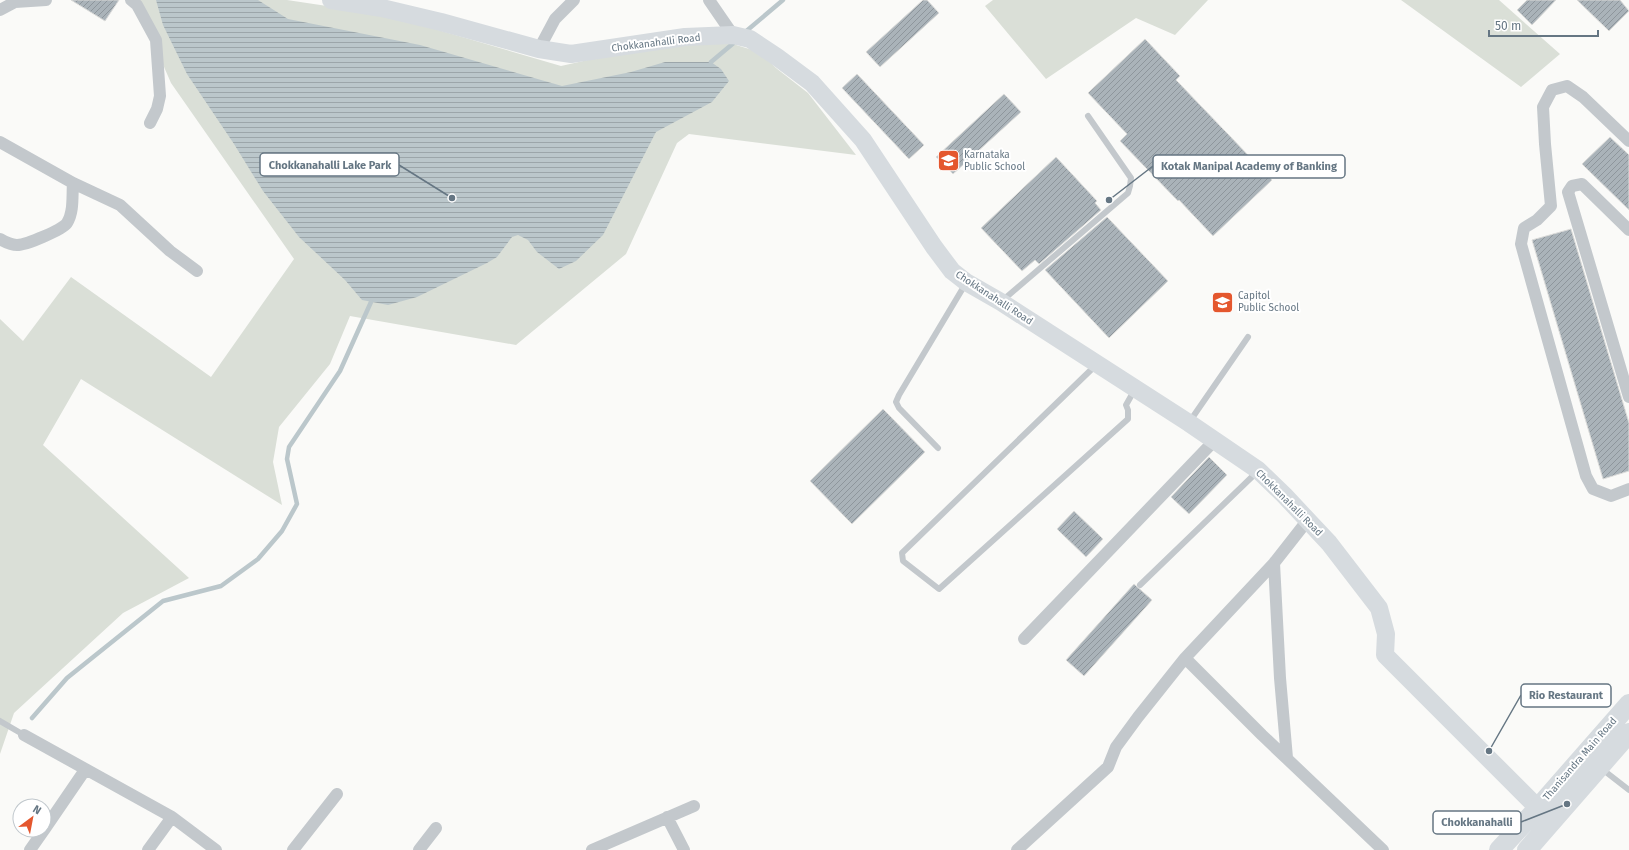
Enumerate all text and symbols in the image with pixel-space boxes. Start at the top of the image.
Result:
scale bar [1489,12,1598,38]
text: 50 m [1495,19,1521,33]
street label: Chokkanahalli Road [611,32,701,54]
school or university icon: Karnataka Public School [935,148,961,174]
place label: Karnataka Public School [964,149,1025,173]
callout: Chokkanahalli Lake Park [260,153,399,176]
callout: Kotak Manipal Academy of Banking [1153,155,1345,178]
text: Chokkanahalli Lake Park [269,159,392,172]
text: Kotak Manipal Academy of Banking [1161,160,1338,173]
street label: Chokkanahalli Road [953,269,1035,327]
school or university icon: Capitol Public School [1209,289,1235,315]
place label: Capitol Public School [1238,290,1299,314]
street label: Chokkanahalli Road [1253,467,1325,539]
callout: Rio Restaurant [1521,684,1611,707]
text: Rio Restaurant [1529,689,1604,702]
street label: Thanisandra Main Road [1541,715,1619,803]
north arrow [12,798,52,838]
text: N [30,802,44,817]
callout: Chokkanahalli [1433,811,1521,834]
text: Chokkanahalli [1441,816,1513,829]

